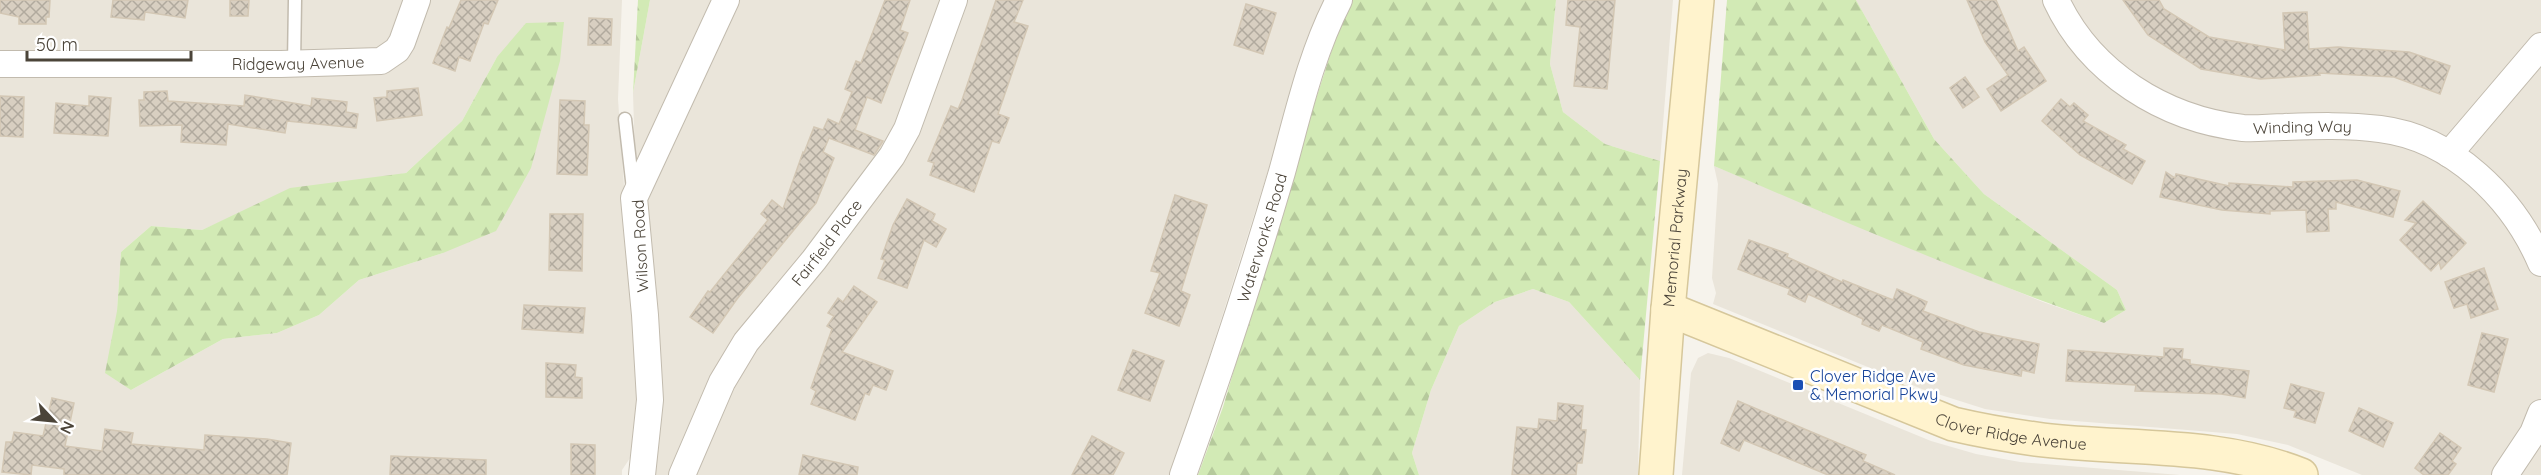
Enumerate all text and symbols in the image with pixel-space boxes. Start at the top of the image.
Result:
scale bar [27,24,190,62]
text: 50 m [36,33,78,56]
street label: Ridgeway Avenue [232,52,365,74]
street label: Winding Way [2252,116,2352,138]
street label: Memorial Parkway [1658,168,1691,308]
street label: Waterworks Road [1232,171,1291,305]
street label: Fairfield Place [787,195,866,290]
street label: Wilson Road [628,199,652,293]
place label: Clover Ridge Ave & Memorial Pkwy [1810,366,1938,404]
marker: Clover Ridge Ave & Memorial Pkwy [1791,378,1805,392]
north arrow [24,391,84,451]
street label: Clover Ridge Avenue [1933,408,2087,454]
text: N [56,418,79,437]

